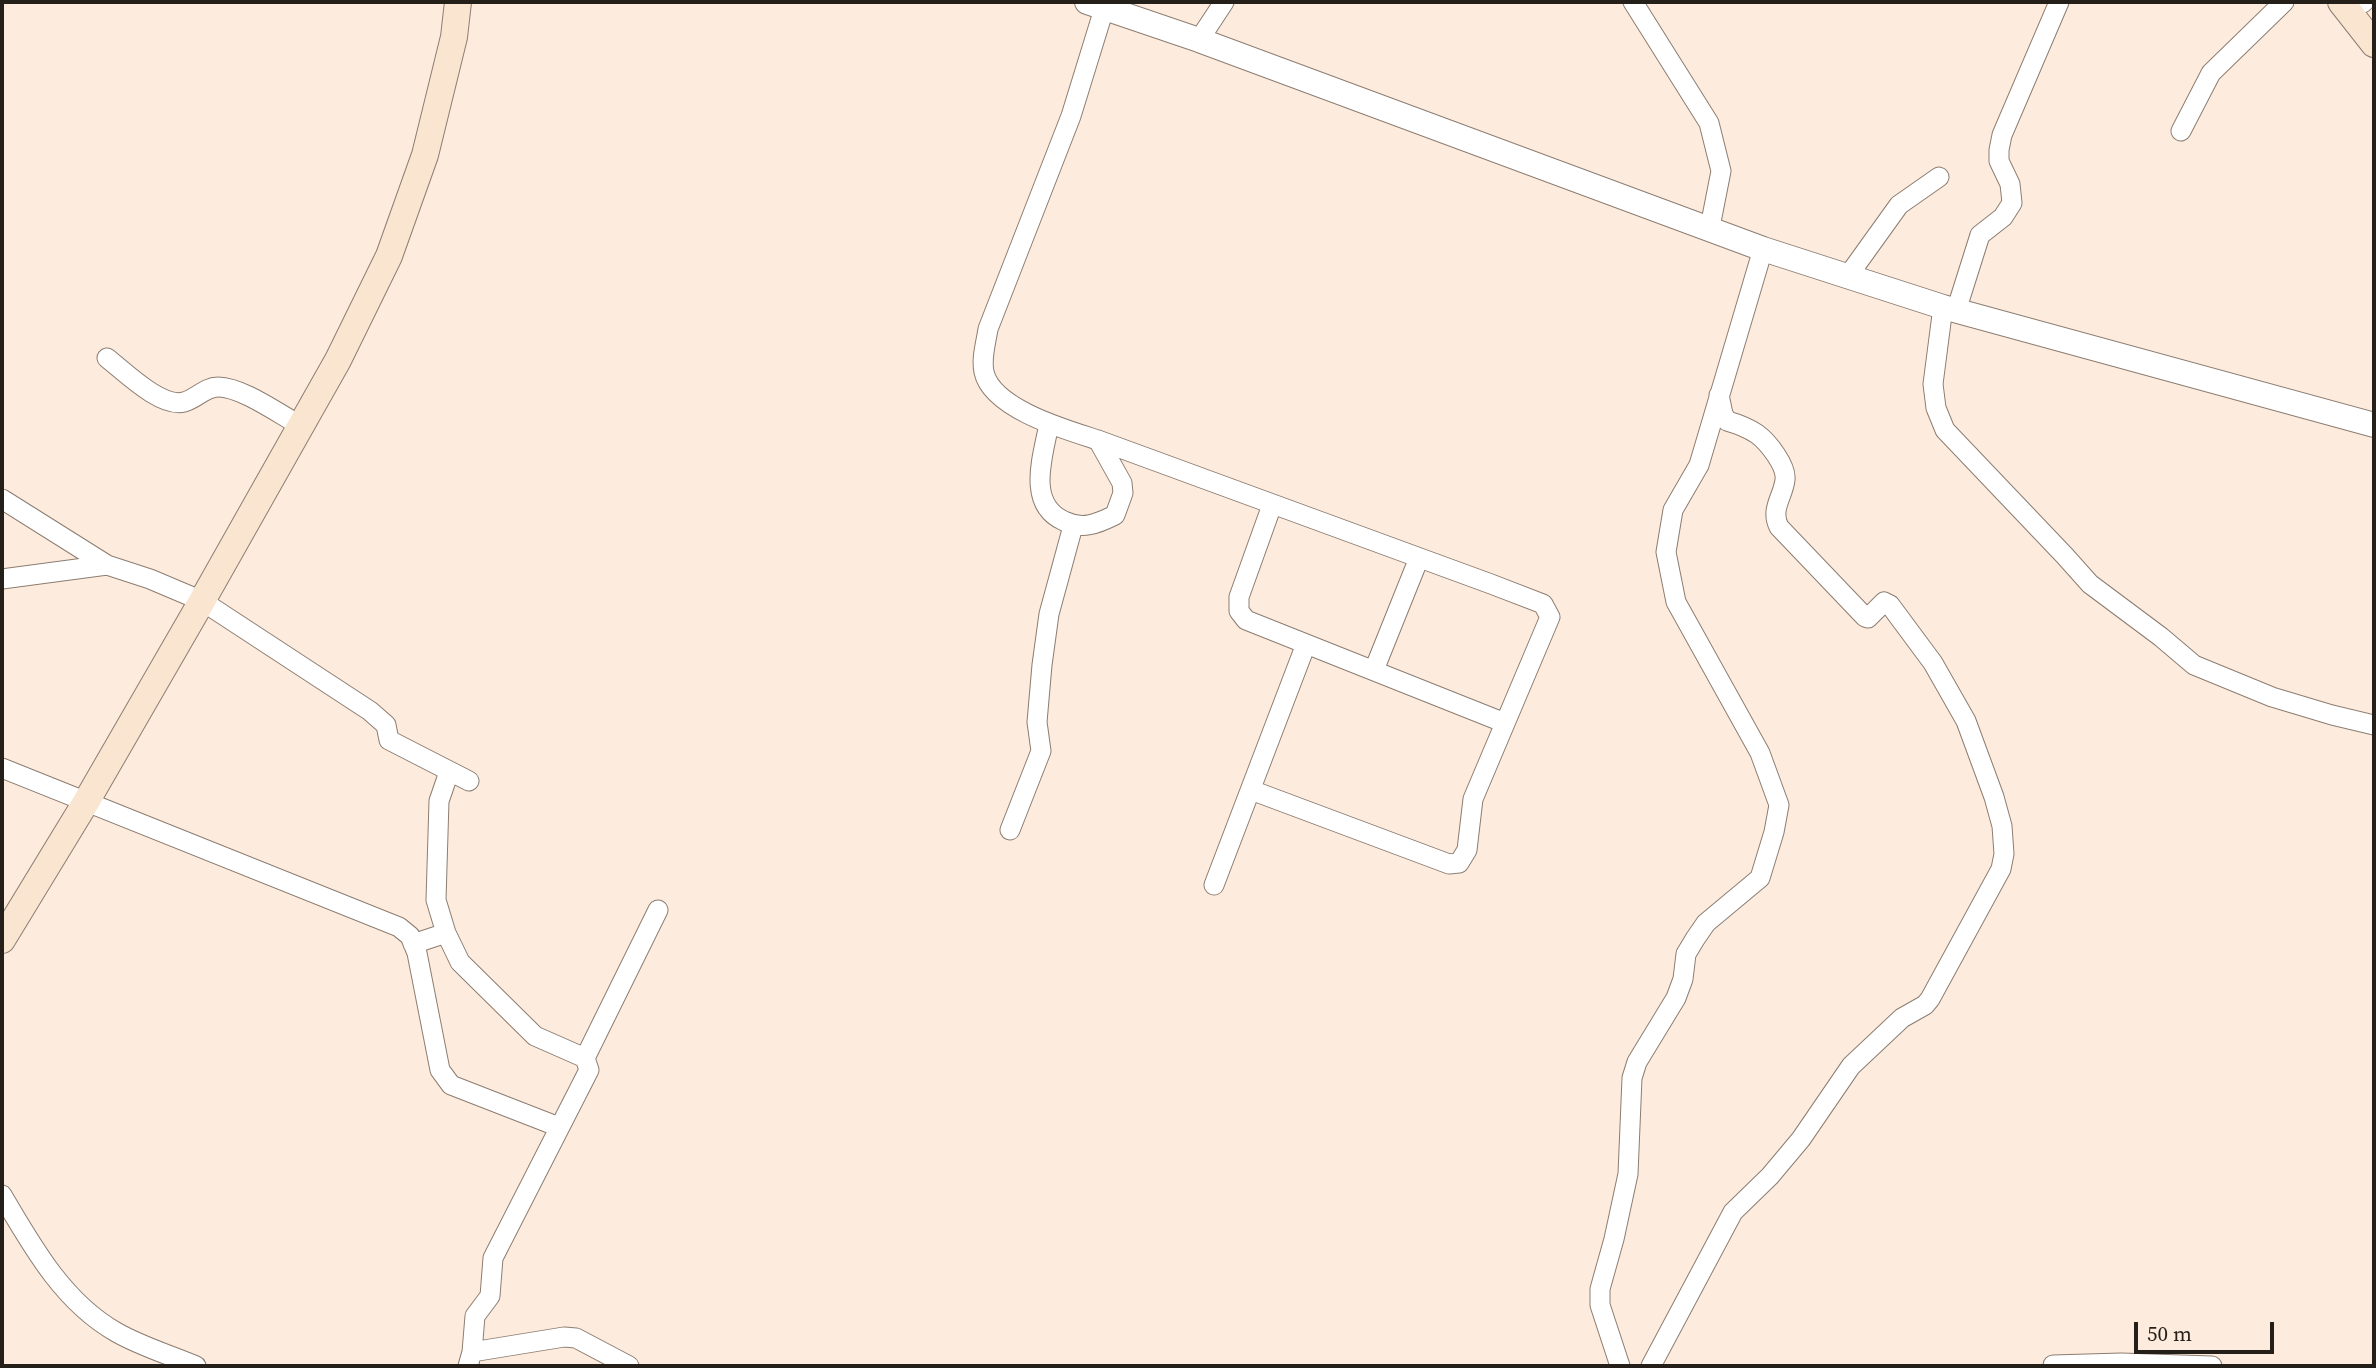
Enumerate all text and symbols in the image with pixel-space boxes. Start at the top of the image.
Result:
scale bar [2138,1308,2278,1352]
text: 50 m [2147,1319,2192,1348]

